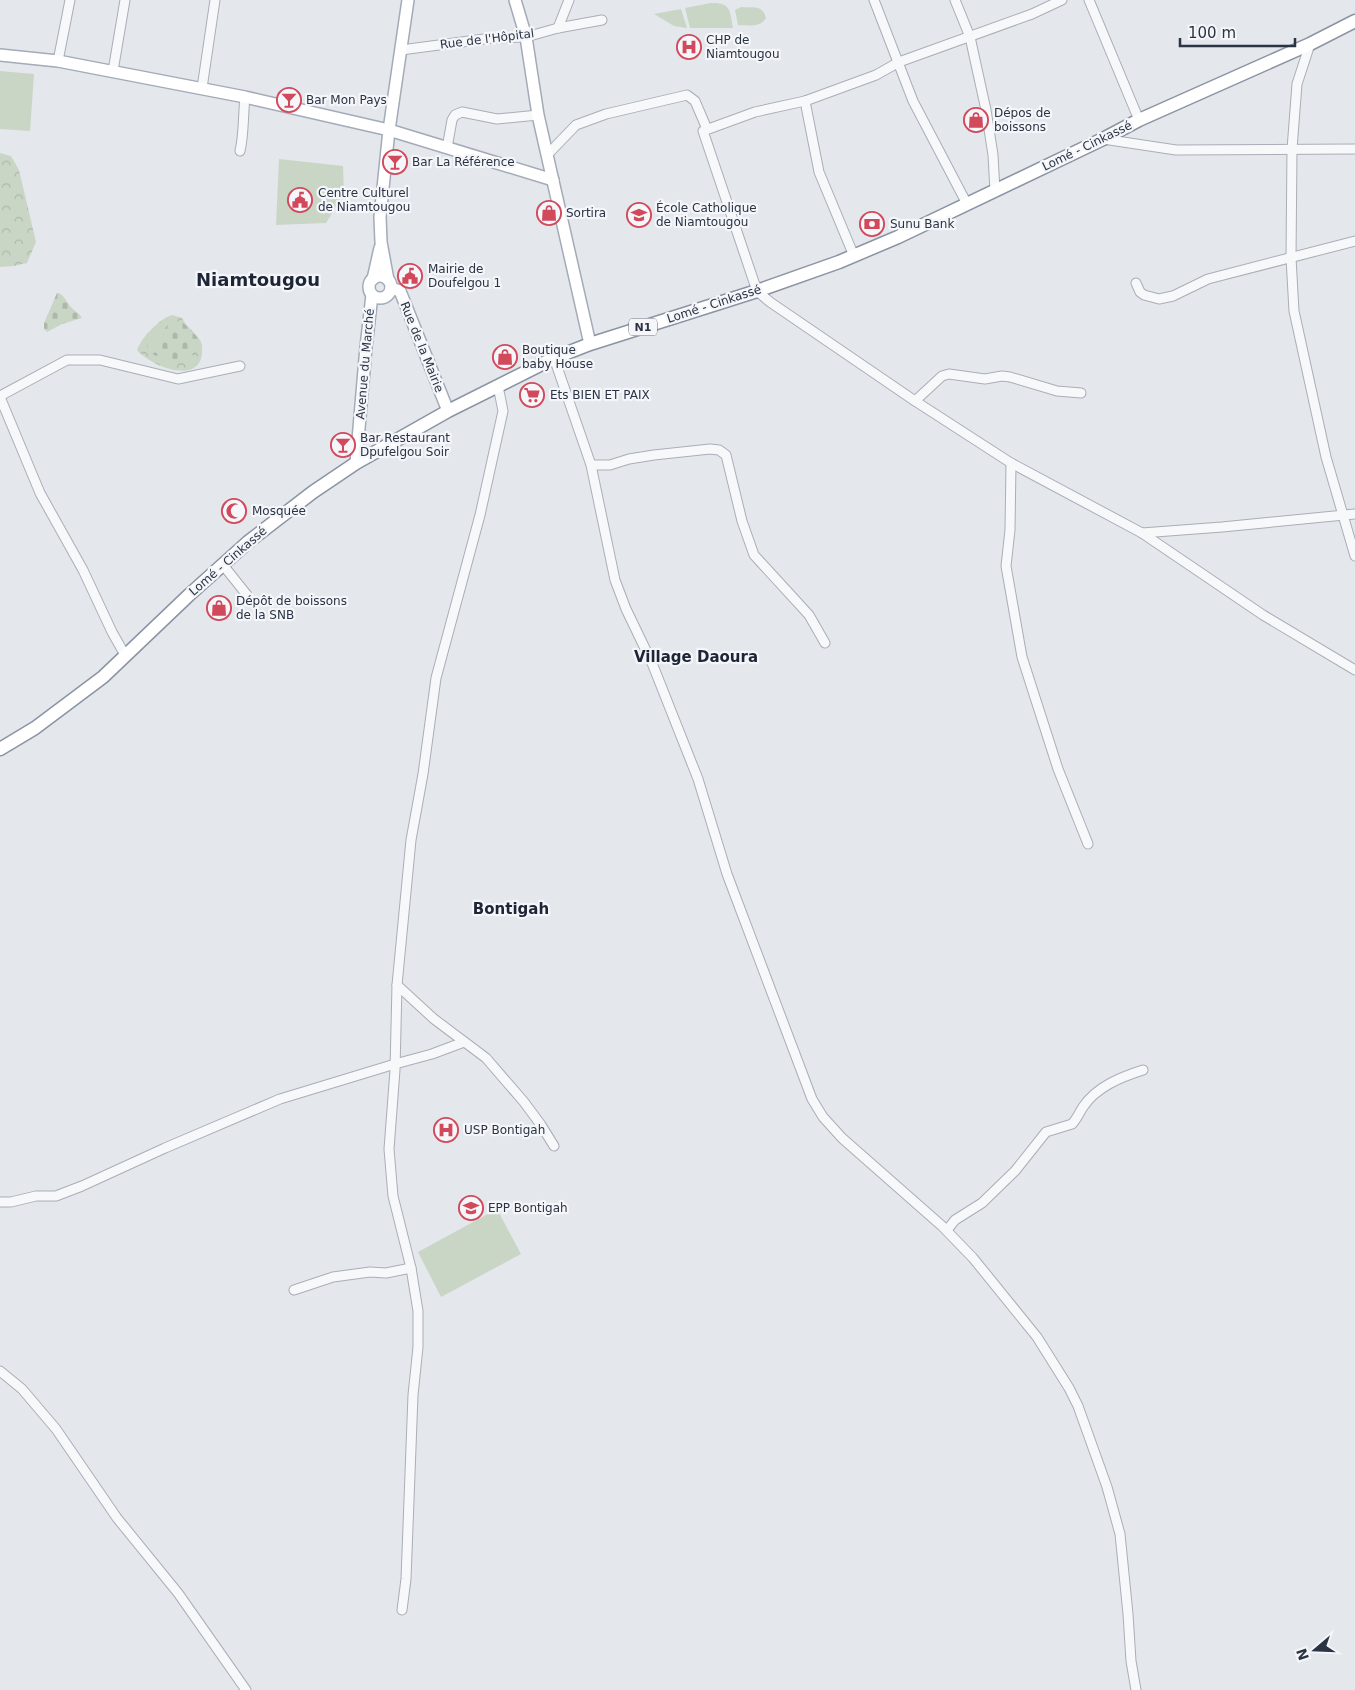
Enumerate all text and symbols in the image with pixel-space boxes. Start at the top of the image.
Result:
scale bar [1180,15,1295,47]
text: 100 m [1188,24,1236,42]
street label: Rue de l'Hôpital [439,26,535,52]
place label: CHP de Niamtougou [706,33,780,61]
hospital icon: CHP de Niamtougou [676,34,702,60]
bar icon: Bar Mon Pays [276,87,302,113]
place label: Bar Mon Pays [306,93,387,107]
place label: Dépos de boissons [994,106,1051,134]
shop icon: Dépos de boissons [963,107,989,133]
street label: Lomé - Cinkassé [1040,118,1134,174]
bar icon: Bar La Référence [382,149,408,175]
place label: Bar La Référence [412,155,515,169]
place label: Centre Culturel de Niamtougou [318,186,410,214]
public building icon: Centre Culturel de Niamtougou [287,187,313,213]
shop icon: Sortira [536,200,562,226]
place label: École Catholique de Niamtougou [656,200,757,229]
school or university icon: École Catholique de Niamtougou [626,202,652,228]
place label: Sortira [566,206,606,220]
bank icon: Sunu Bank [859,211,885,237]
place label: Sunu Bank [890,217,954,231]
place label: Mairie de Doufelgou 1 [428,262,501,290]
public building icon: Mairie de Doufelgou 1 [397,263,423,289]
district label: Niamtougou [196,269,320,290]
street label: Lomé - Cinkassé [665,282,763,326]
street label: Rue de la Mairie [397,300,447,394]
street label: Avenue du Marché [353,308,377,420]
road number: N1 [629,318,657,336]
place label: Boutique baby House [522,343,593,371]
shop icon: Boutique baby House [492,344,518,370]
supermarket icon: Ets BIEN ET PAIX [519,382,545,408]
place label: Ets BIEN ET PAIX [550,388,650,402]
place label: Bar Restaurant Dpufelgou Soir [360,431,450,459]
bar icon: Bar Restaurant Dpufelgou Soir [330,432,356,458]
mosque icon: Mosquée [221,498,247,524]
place label: Mosquée [252,504,306,518]
street label: Lomé - Cinkassé [186,524,270,598]
place label: Dépôt de boissons de la SNB [236,594,347,622]
shop icon: Dépôt de boissons de la SNB [206,595,232,621]
district label: Village Daoura [634,648,758,666]
district label: Bontigah [473,900,549,918]
hospital icon: USP Bontigah [433,1117,459,1143]
place label: USP Bontigah [464,1123,545,1137]
school or university icon: EPP Bontigah [458,1195,484,1221]
place label: EPP Bontigah [488,1201,568,1215]
north arrow [1290,1625,1340,1675]
text: N [1293,1646,1312,1662]

